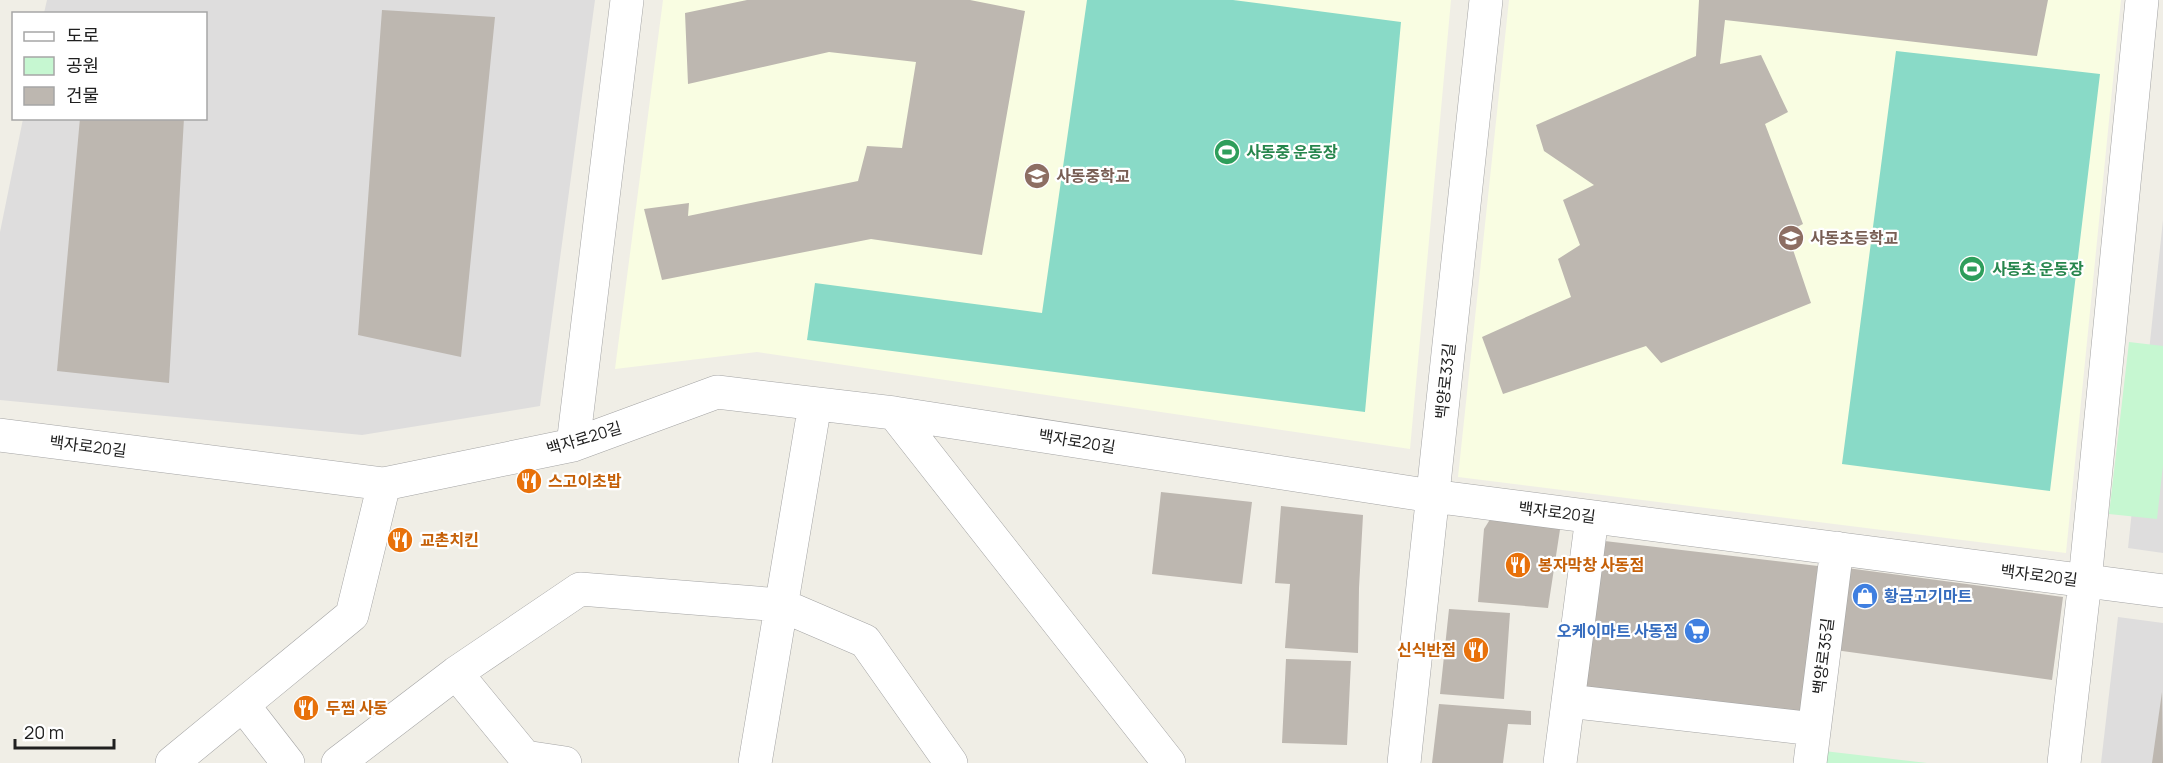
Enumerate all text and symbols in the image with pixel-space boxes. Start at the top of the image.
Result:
legend [12,12,207,120]
text: 도로 [66,23,99,47]
text: 공원 [66,53,99,77]
text: 건물 [66,83,99,107]
sports icon: 사동중 운동장 [1212,137,1242,167]
place label: 사동중 운동장 [1246,141,1338,163]
school or university icon: 사동중학교 [1022,161,1052,191]
place label: 사동중학교 [1056,165,1130,187]
school or university icon: 사동초등학교 [1776,223,1806,253]
place label: 사동초등학교 [1810,227,1899,249]
sports icon: 사동초 운동장 [1957,254,1987,284]
place label: 사동초 운동장 [1992,258,2084,280]
street label: 백양로33길 [1430,342,1460,420]
street label: 백자로20길 [544,416,624,460]
street label: 백자로20길 [1037,424,1117,458]
street label: 백자로20길 [48,430,128,462]
restaurant icon: 스고이초밥 [514,466,544,496]
place label: 스고이초밥 [548,470,622,492]
street label: 백자로20길 [1517,496,1597,528]
restaurant icon: 교촌치킨 [385,525,415,555]
place label: 교촌치킨 [420,529,479,551]
restaurant icon: 봉자막창 사동점 [1503,550,1533,580]
place label: 봉자막창 사동점 [1538,554,1644,576]
street label: 백자로20길 [1999,559,2079,591]
shop icon: 황금고기마트 [1850,581,1880,611]
place label: 황금고기마트 [1884,585,1973,607]
supermarket icon: 오케이마트 사동점 [1682,616,1712,646]
street label: 백양로35길 [1807,616,1839,696]
place label: 오케이마트 사동점 [1557,620,1678,642]
restaurant icon: 신식반점 [1461,635,1491,665]
place label: 신식반점 [1397,639,1456,661]
restaurant icon: 두찜 사동 [291,693,321,723]
place label: 두찜 사동 [326,697,388,719]
scale bar [15,712,114,750]
text: 20 m [24,720,64,744]

